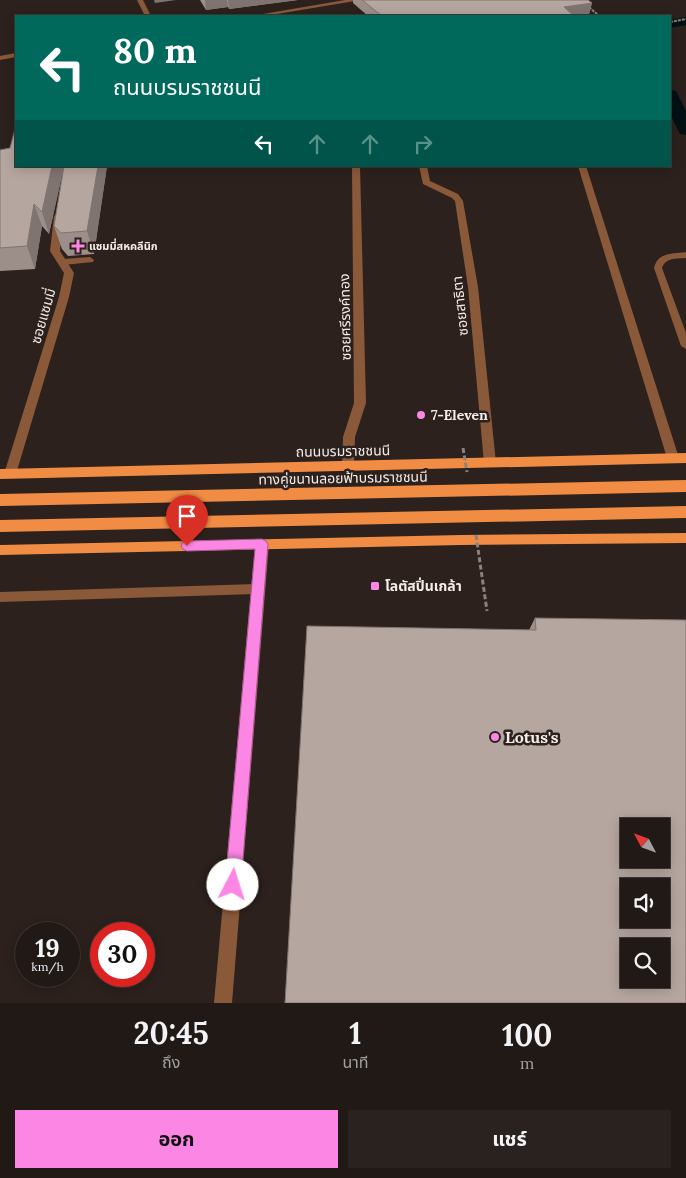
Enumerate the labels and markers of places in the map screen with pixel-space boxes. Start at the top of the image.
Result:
place label: แซมมี่สหคลีนิก [89,238,158,253]
marker: แซมมี่สหคลีนิก [71,239,85,253]
place label: 7-Eleven [431,406,488,424]
marker: 7-Eleven [415,409,427,421]
pin [166,495,208,546]
place label: โลตัสปิ่นเกล้า [385,577,462,595]
marker: โลตัสปิ่นเกล้า [369,580,381,592]
place label: Lotus's [505,727,559,747]
marker: Lotus's [489,731,501,743]

